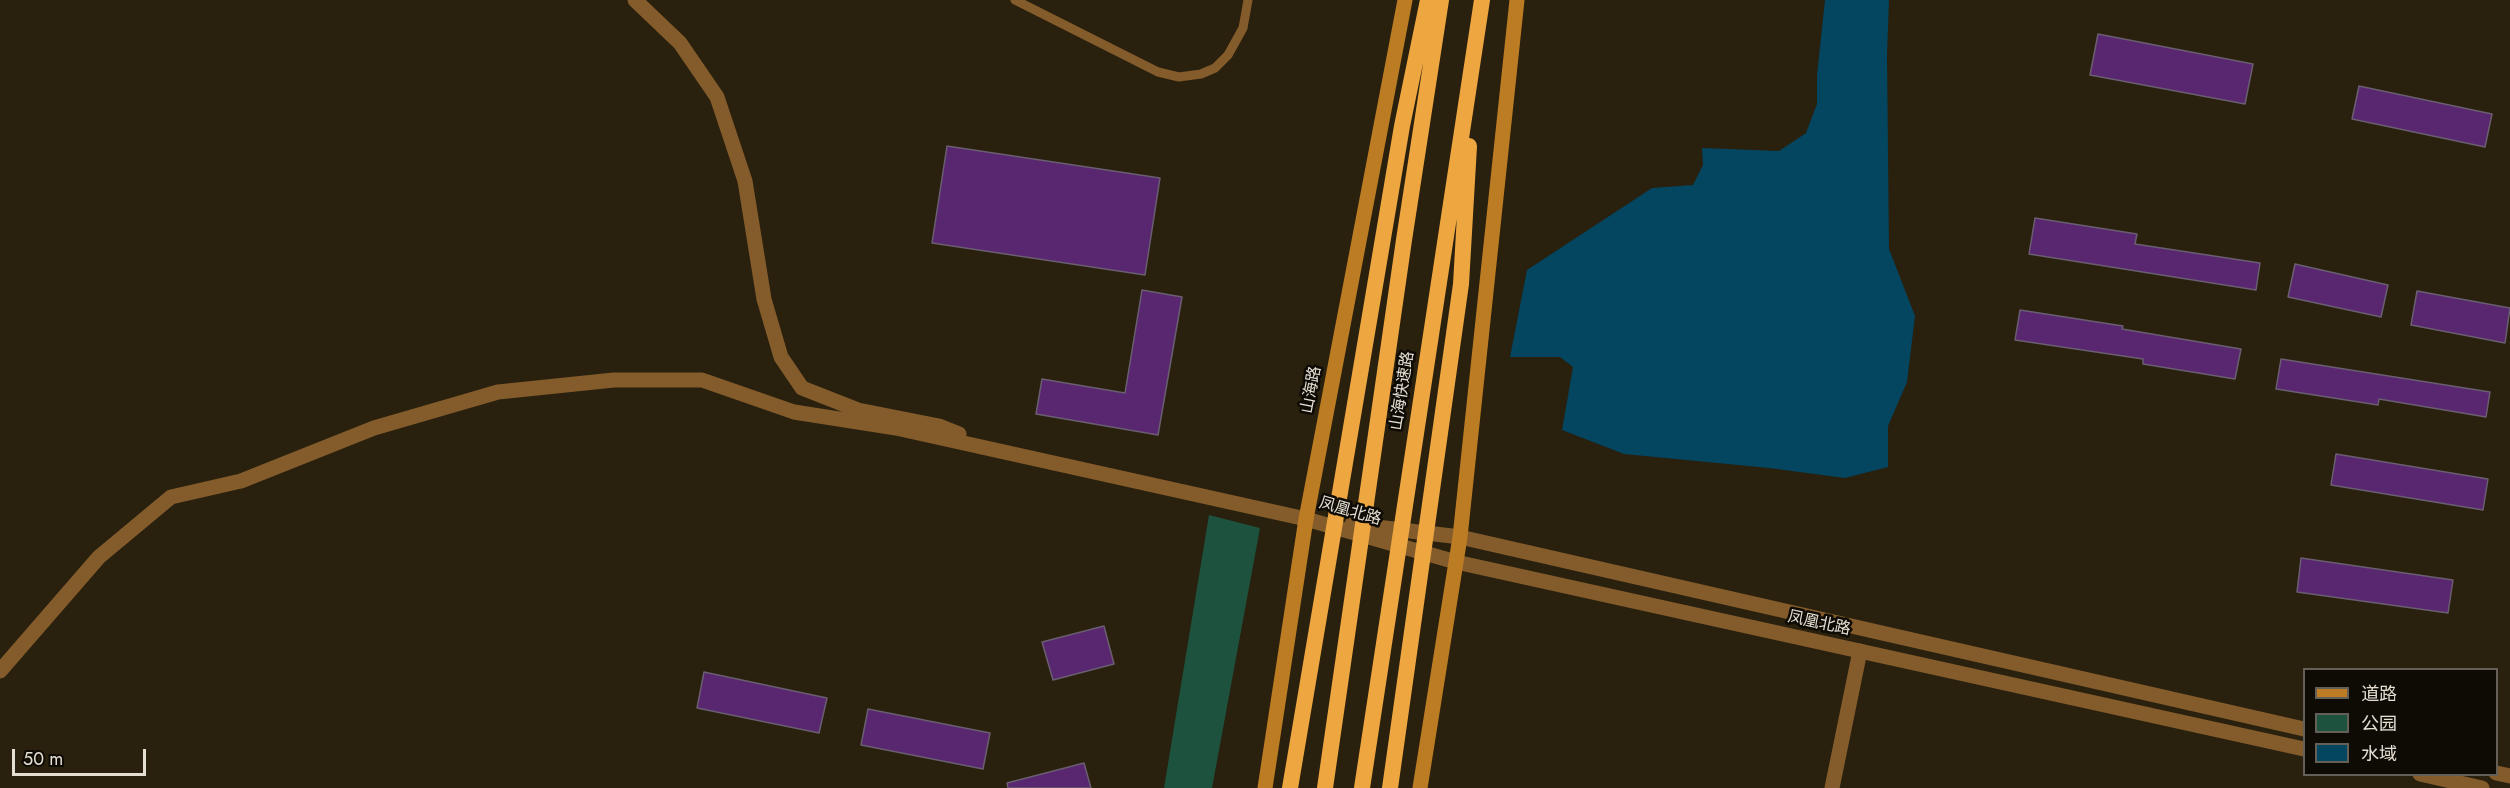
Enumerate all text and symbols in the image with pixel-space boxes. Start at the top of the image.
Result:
street label: 山海快速路 [1387,350,1419,432]
street label: 山海路 [1298,365,1326,415]
street label: 凤凰北路 [1317,494,1383,530]
street label: 凤凰北路 [1786,608,1852,640]
legend [2303,668,2498,776]
text: 道路 [2361,681,2397,707]
text: 公园 [2361,711,2397,737]
scale bar [15,737,148,775]
text: 水域 [2361,741,2397,767]
text: 50 m [23,746,63,772]

